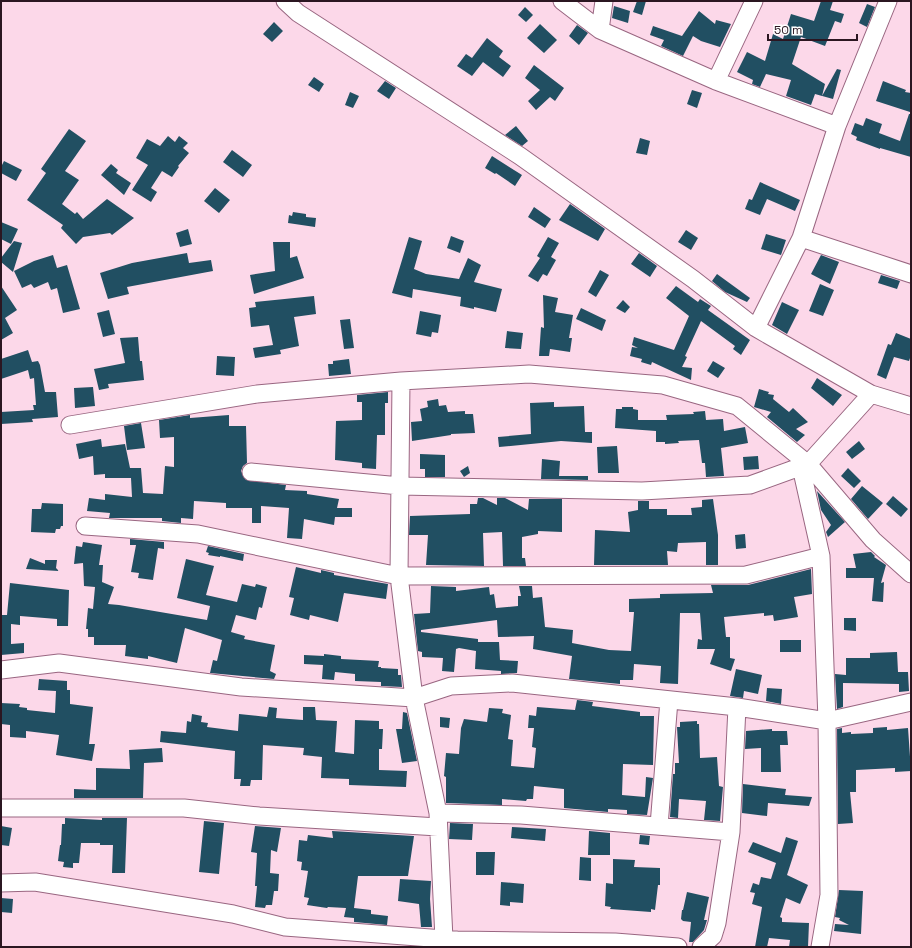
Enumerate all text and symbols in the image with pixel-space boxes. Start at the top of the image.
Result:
scale bar [768,16,857,42]
text: 50 m [774,22,802,38]

